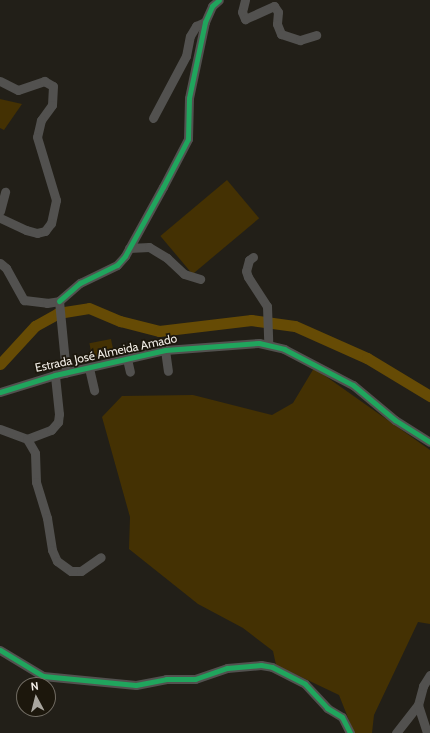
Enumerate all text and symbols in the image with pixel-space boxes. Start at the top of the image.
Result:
street label: Estrada José Almeida Amado [34,331,178,375]
north arrow [16,677,56,717]
text: N [30,679,39,694]

